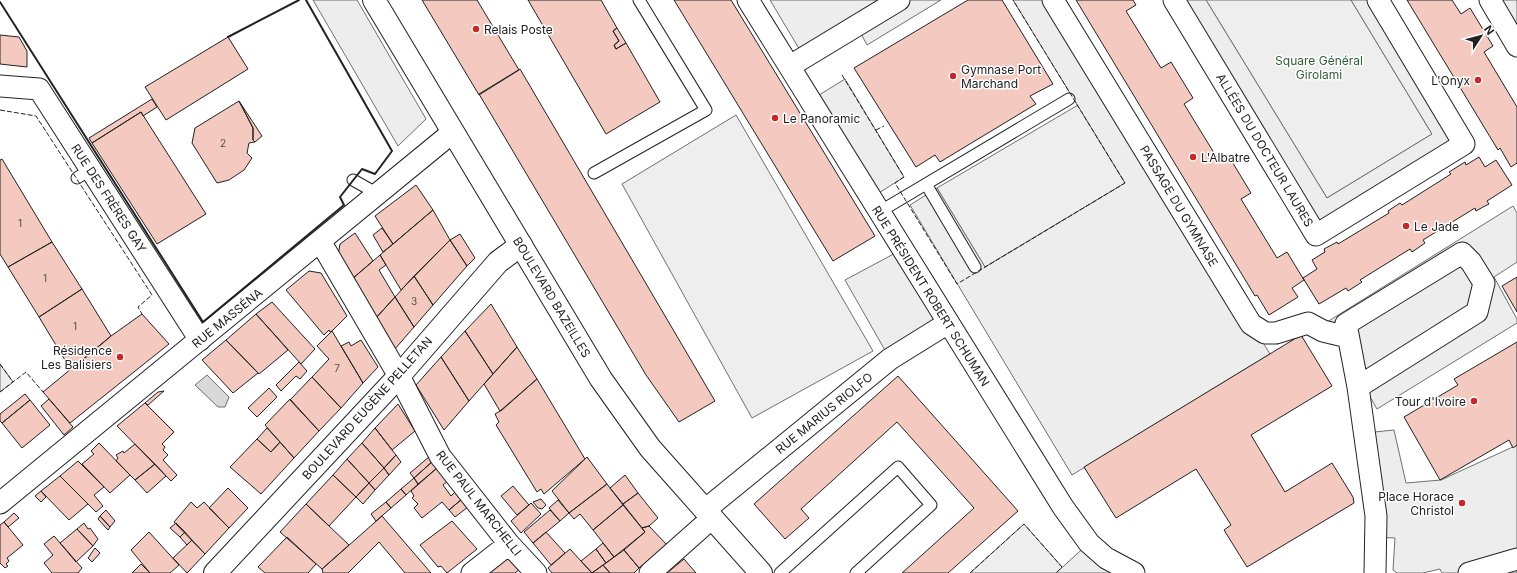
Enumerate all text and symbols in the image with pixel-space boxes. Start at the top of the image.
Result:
north arrow [1461,16,1501,56]
place label: Relais Poste [484,22,553,37]
text: N [1481,23,1497,38]
marker: Relais Poste [471,24,481,34]
park label: Square Général Girolami [1275,53,1363,82]
place label: Gymnase Port Marchand [961,62,1041,91]
marker: Gymnase Port Marchand [948,71,958,81]
street label: ALLÉES DU DOCTEUR LAURES [1213,71,1317,230]
place label: L'Onyx [1431,73,1470,88]
marker: L'Onyx [1473,75,1483,85]
place label: Le Panoramic [783,111,861,126]
marker: Le Panoramic [770,113,780,123]
house number: 2 [220,137,226,149]
street label: RUE DES FRÈRES GAY [68,141,150,255]
street label: PASSAGE DU GYMNASE [1137,143,1221,269]
place label: L'Albatre [1201,150,1250,165]
marker: L'Albatre [1188,152,1198,162]
street label: RUE PRÉSIDENT ROBERT SCHUMAN [869,203,993,389]
house number: 1 [18,217,22,229]
place label: Le Jade [1414,219,1459,234]
marker: Le Jade [1401,221,1411,231]
street label: BOULEVARD BAZEILLES [510,234,594,360]
house number: 1 [43,272,47,284]
street label: RUE MASSÉNA [189,285,265,351]
house number: 3 [411,295,417,307]
house number: 1 [73,320,77,332]
street label: BOULEVARD EUGÈNE PELLETAN [299,333,435,483]
place label: Résidence Les Balisiers [41,343,112,372]
marker: Résidence Les Balisiers [115,352,125,362]
house number: 7 [334,362,340,374]
street label: RUE MARIUS RIOLFO [772,369,876,457]
place label: Tour d'Ivoire [1395,394,1466,409]
marker: Tour d'Ivoire [1469,396,1479,406]
street label: RUE PAUL MARCHELLI [433,447,525,559]
place label: Place Horace Christol [1378,489,1454,518]
marker: Place Horace Christol [1457,498,1467,508]

